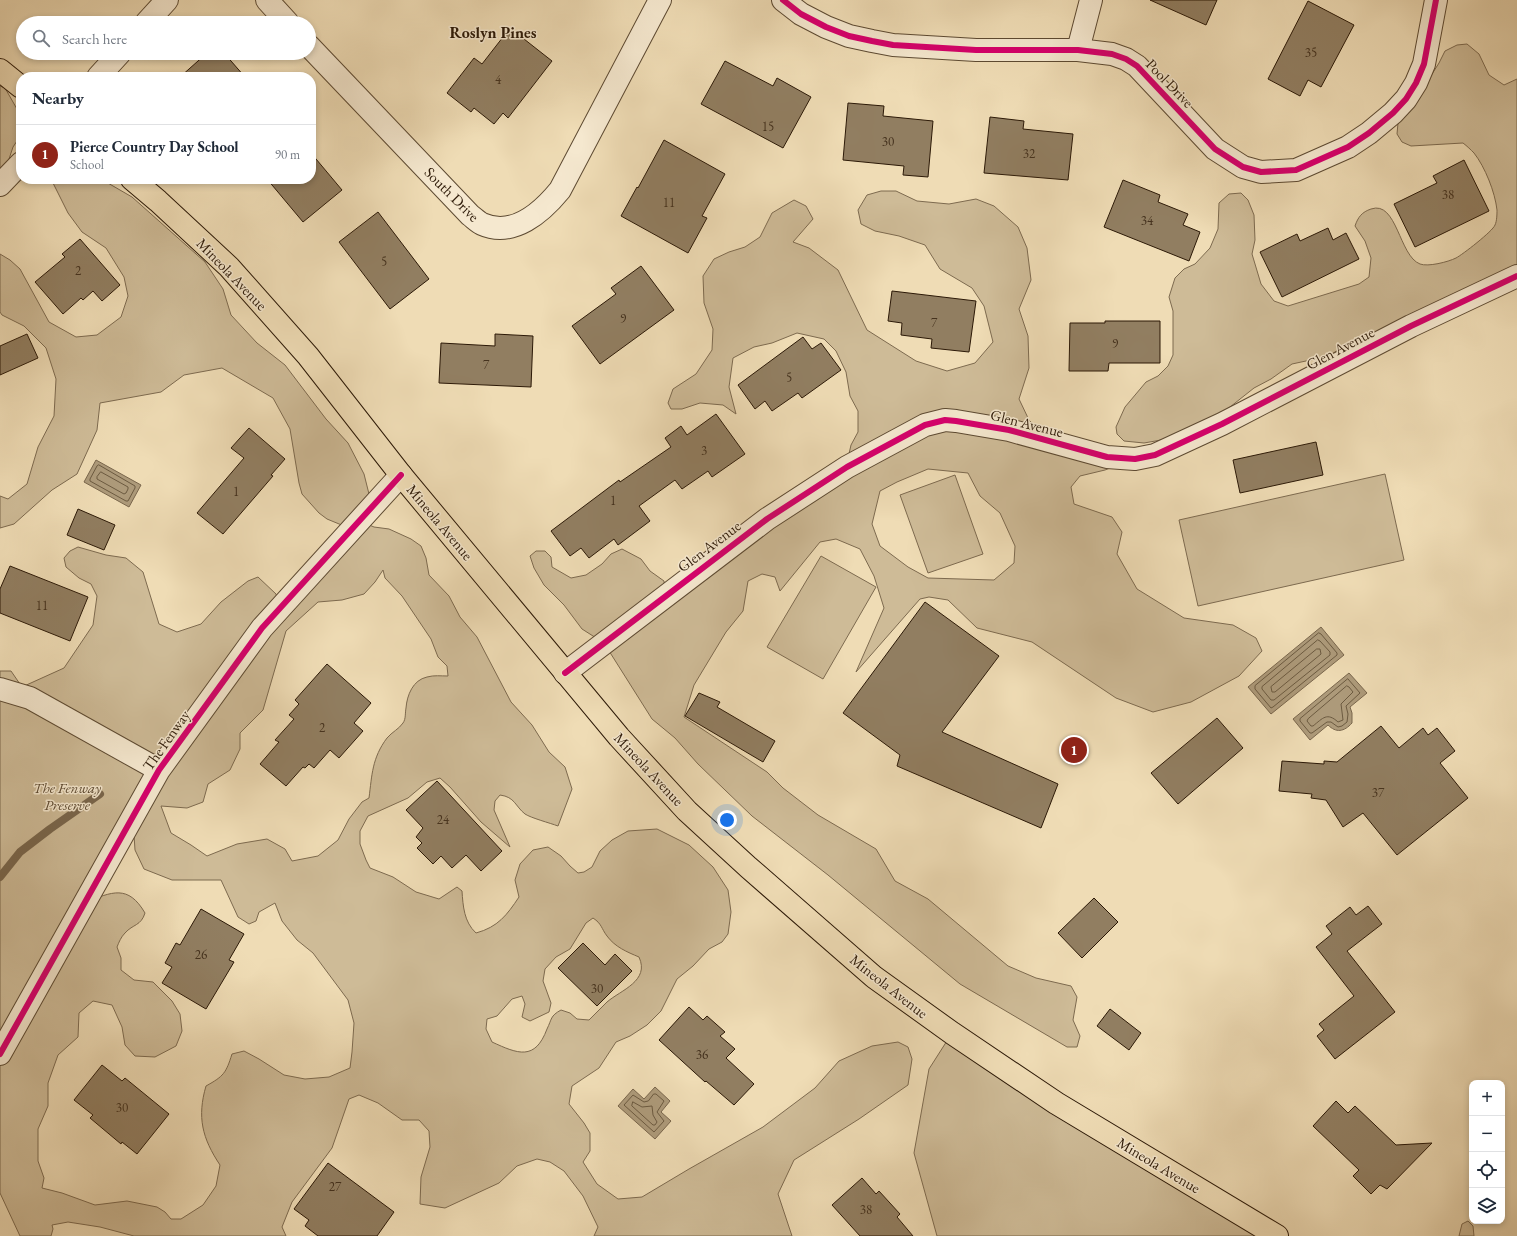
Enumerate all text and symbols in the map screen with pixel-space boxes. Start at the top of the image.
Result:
search box [16,16,316,60]
district label: Roslyn Pines [450,22,537,43]
icon: search [30,27,52,49]
text: Search here [62,29,127,48]
house number: 35 [1305,44,1317,61]
street label: Pool Drive [1142,55,1198,112]
house number: 4 [495,71,502,88]
text: Nearby [32,87,84,109]
house number: 15 [762,118,774,135]
house number: 30 [882,133,894,150]
text: Pierce Country Day School [70,137,239,156]
house number: 32 [1023,145,1036,162]
text: 1 [42,146,48,163]
text: 90 m [275,146,300,163]
text: School [70,156,104,173]
street label: South Drive [421,163,483,225]
house number: 38 [1442,186,1454,203]
house number: 11 [663,194,675,211]
house number: 34 [1141,212,1154,229]
street label: Mineola Avenue [193,234,271,314]
house number: 5 [381,253,387,270]
house number: 2 [75,262,82,279]
house number: 9 [620,310,627,327]
house number: 7 [931,314,938,331]
street label: Glen Avenue [1303,322,1377,374]
house number: 9 [1112,335,1119,352]
house number: 7 [483,356,490,373]
house number: 5 [786,369,792,386]
street label: Glen Avenue [989,405,1066,441]
house number: 3 [701,442,707,459]
street label: Mineola Avenue [403,480,477,564]
house number: 1 [233,483,239,500]
house number: 1 [610,492,616,509]
street label: Glen Avenue [674,516,745,576]
house number: 11 [36,597,48,614]
street label: The Fenway [138,706,194,774]
house number: 2 [319,719,326,736]
street label: Mineola Avenue [610,728,688,810]
pin: 1 [1061,735,1087,765]
park label: The Fenway Preserve [33,778,101,814]
house number: 37 [1372,784,1385,801]
your location [717,810,737,830]
house number: 24 [437,811,450,828]
house number: 26 [195,946,207,963]
street label: Mineola Avenue [846,950,932,1022]
house number: 30 [591,980,603,997]
house number: 36 [696,1046,708,1063]
map controls [1469,1080,1505,1224]
button: + [1469,1080,1505,1116]
house number: 30 [116,1099,128,1116]
button: − [1469,1116,1505,1152]
street label: Mineola Avenue [1114,1133,1204,1197]
button: locate [1469,1152,1505,1188]
house number: 27 [329,1178,342,1195]
button: layers [1469,1188,1505,1224]
house number: 38 [860,1201,872,1218]

